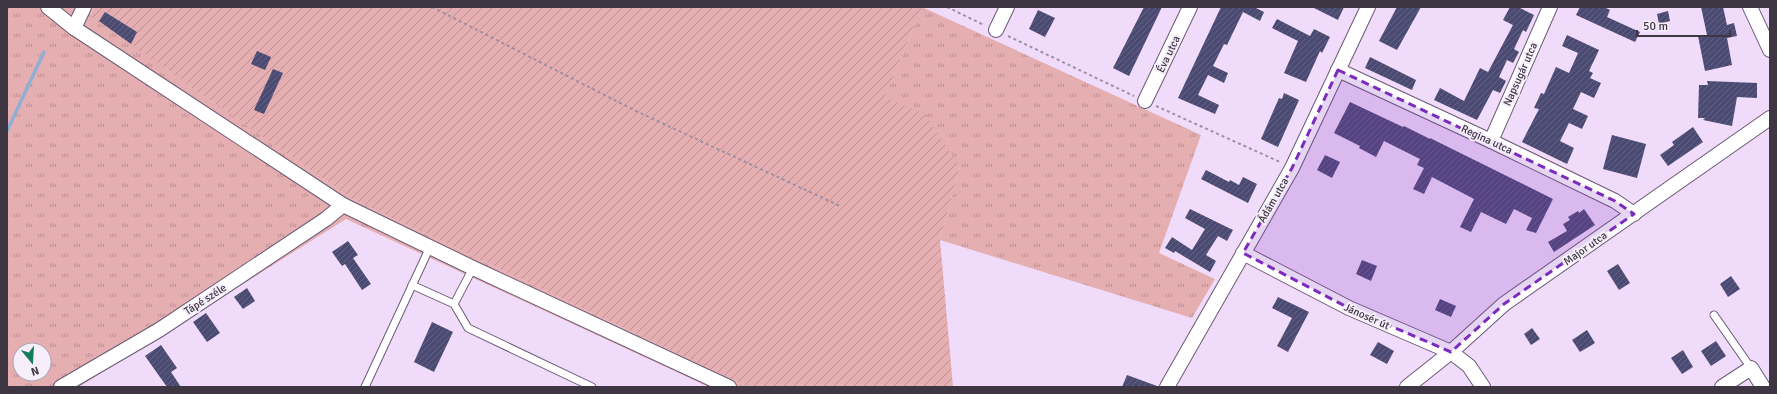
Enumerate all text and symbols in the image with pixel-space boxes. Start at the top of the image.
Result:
scale bar [1637,12,1730,38]
text: 50 m [1643,19,1668,34]
street label: Éva utca [1153,33,1183,75]
street label: Napsugár utca [1501,40,1540,108]
street label: Regina utca [1459,122,1515,157]
street label: Ádám utca [1254,175,1292,225]
street label: Major utca [1561,228,1610,268]
street label: Tápé széle [182,281,229,318]
street label: Jánosér út [1342,301,1392,332]
north arrow [12,342,52,382]
text: N [29,364,41,378]

